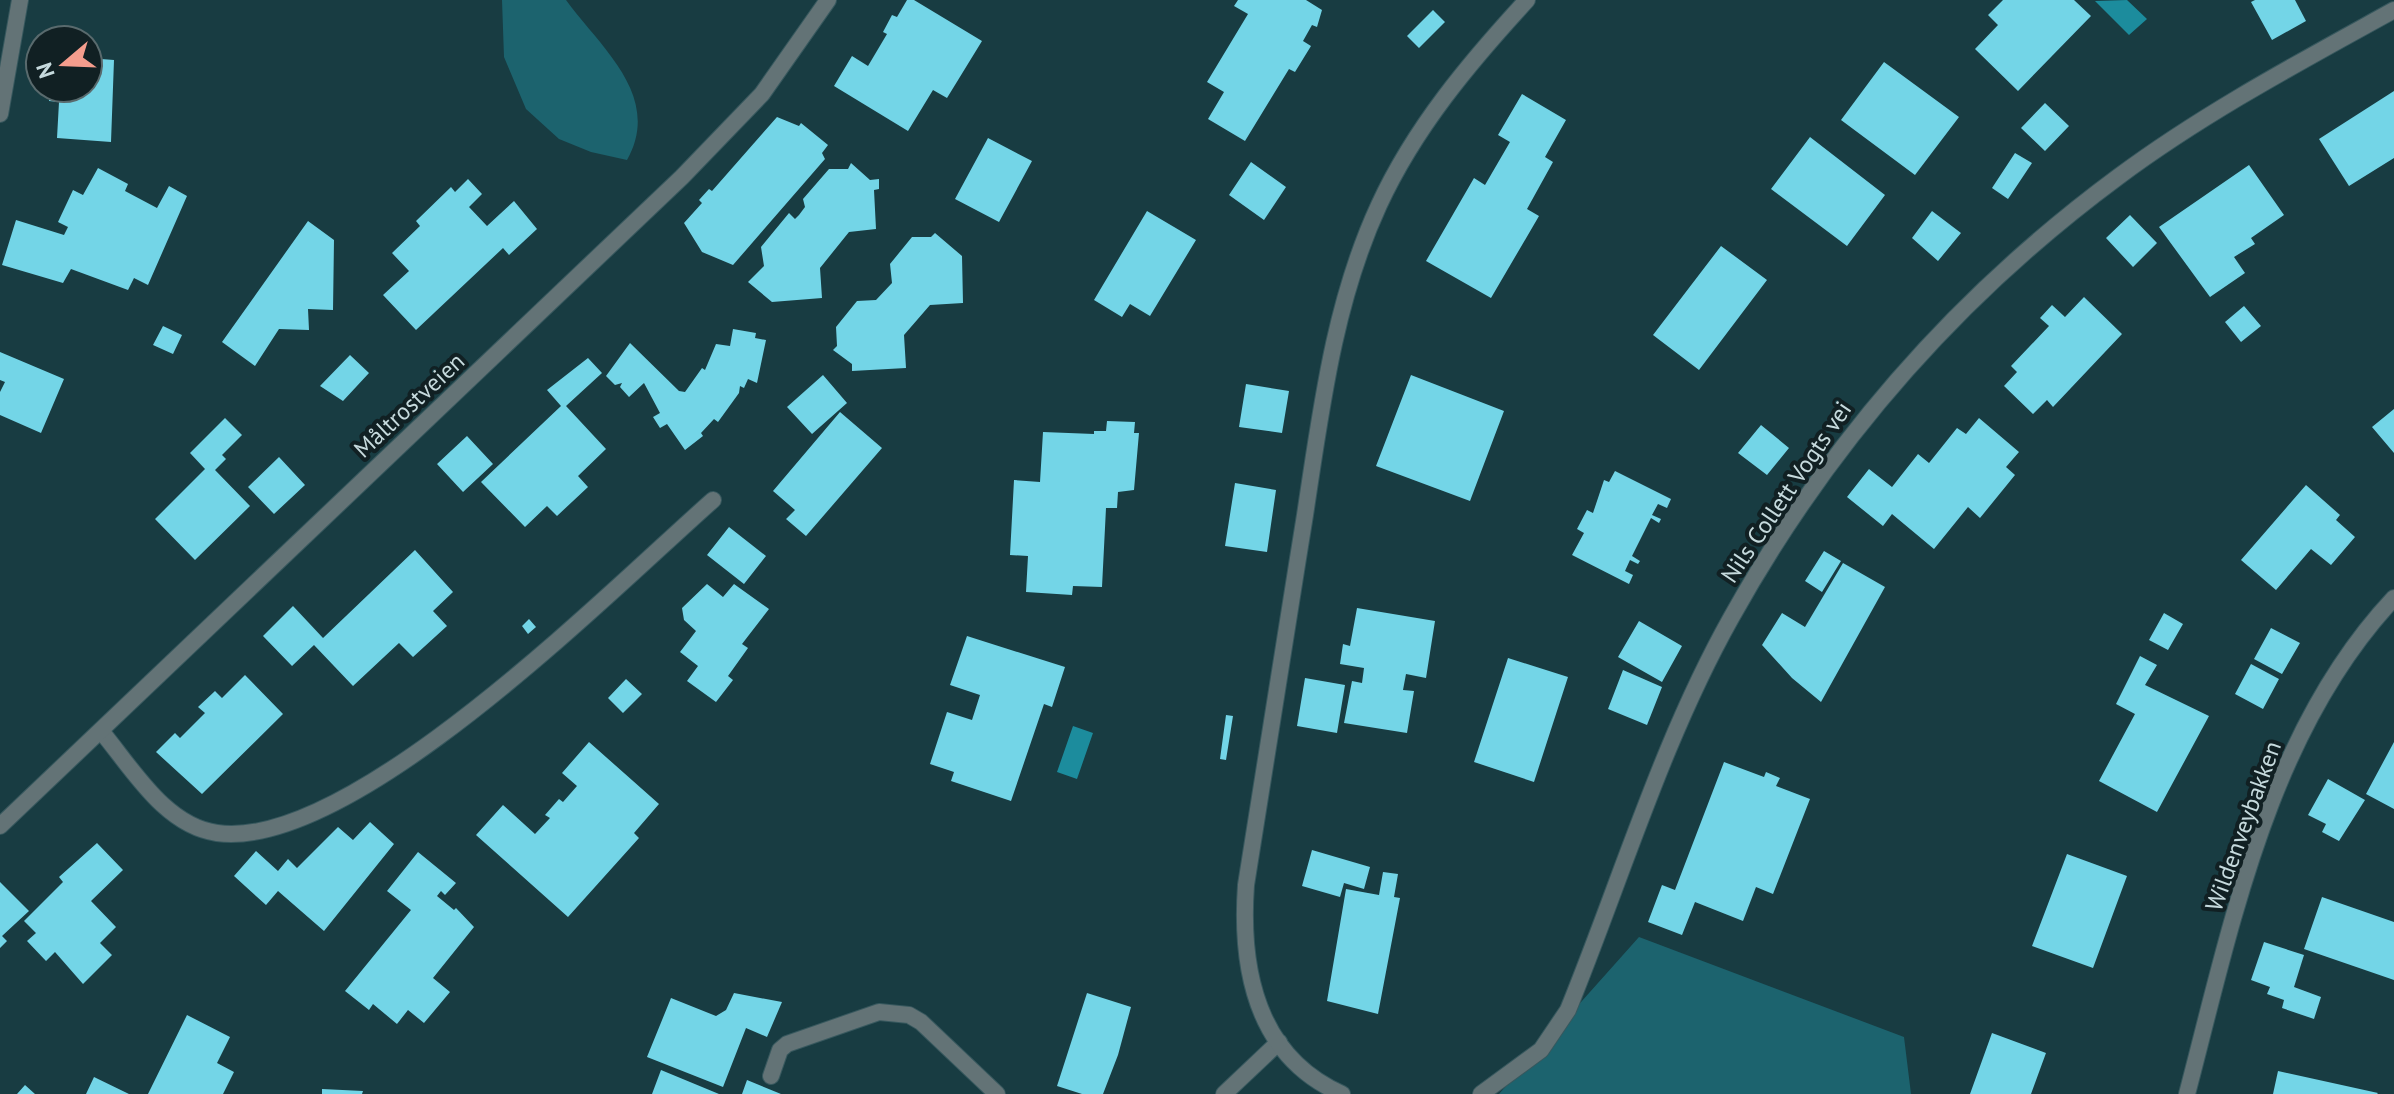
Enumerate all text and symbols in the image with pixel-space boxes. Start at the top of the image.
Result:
north arrow [24,24,104,104]
text: N [29,59,61,82]
street label: Måltrostveien [347,346,471,464]
street label: Nils Collett Vogts vei [1714,395,1858,589]
street label: Wildenveybakken [2198,737,2288,915]

